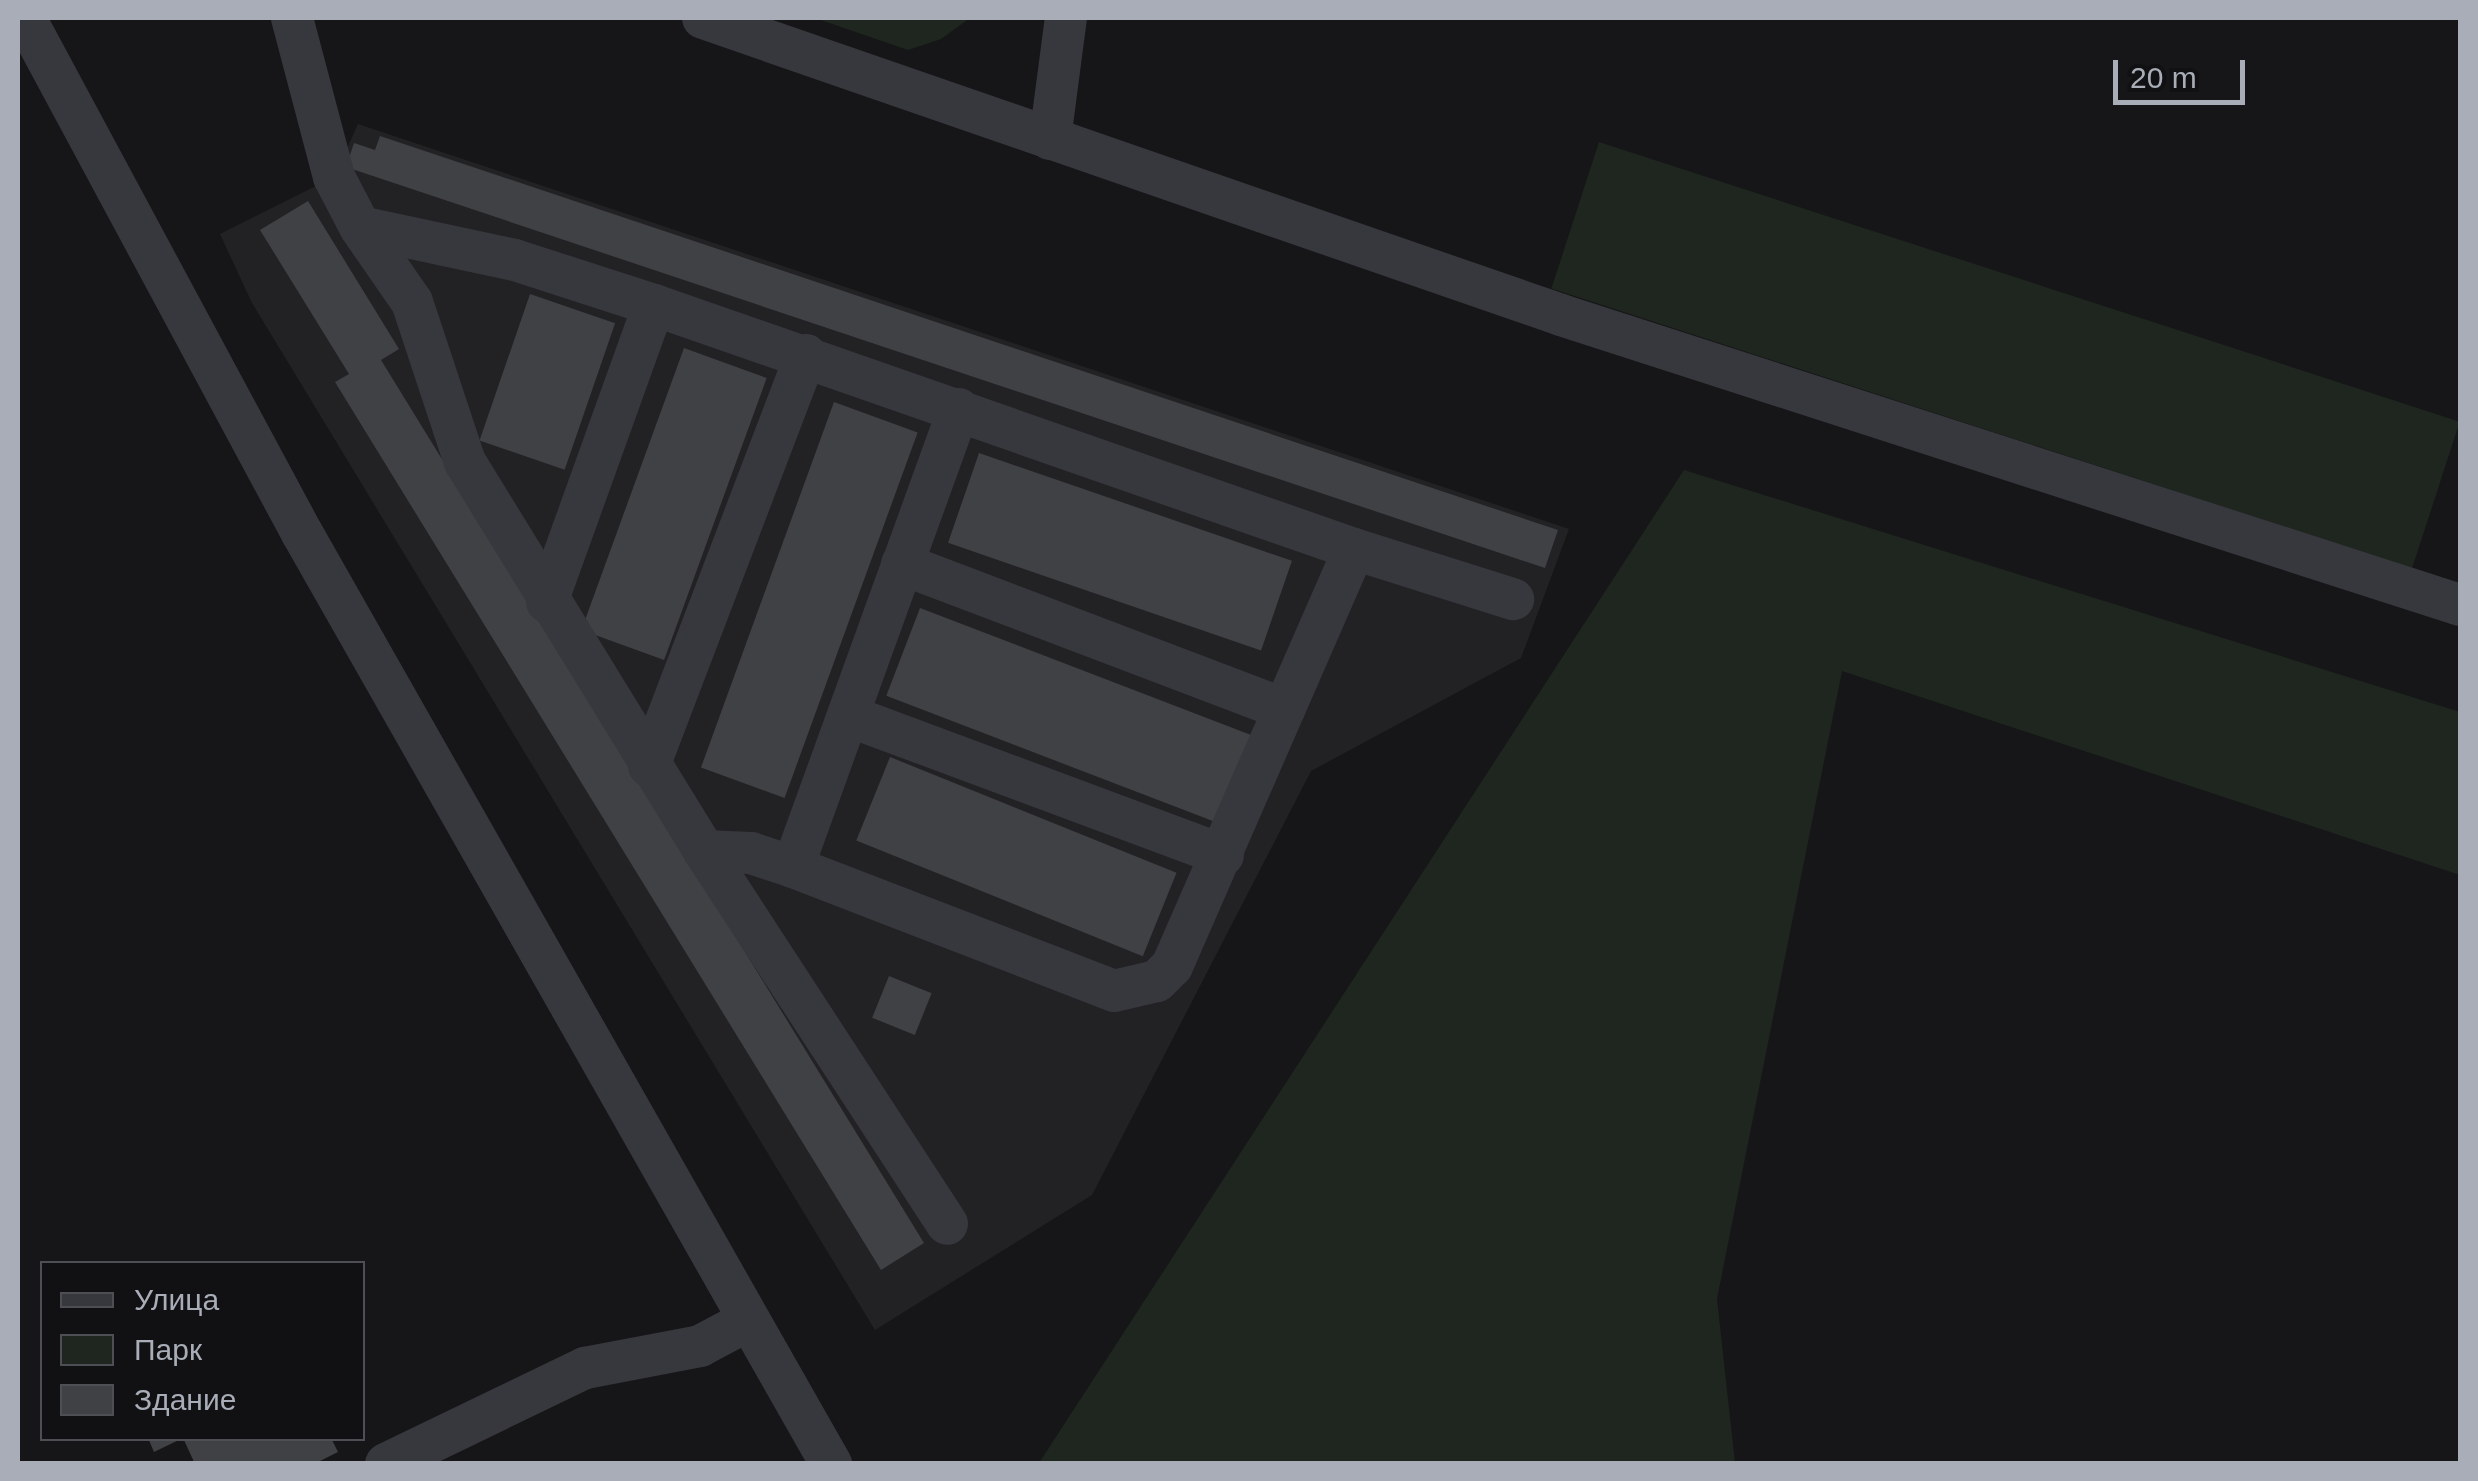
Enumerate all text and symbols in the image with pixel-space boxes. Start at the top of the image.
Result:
scale bar [2118,40,2250,102]
text: 20 m [2130,61,2197,94]
legend [40,1261,365,1441]
text: Улица [134,1283,219,1316]
text: Парк [134,1333,202,1366]
text: Здание [134,1383,236,1416]

